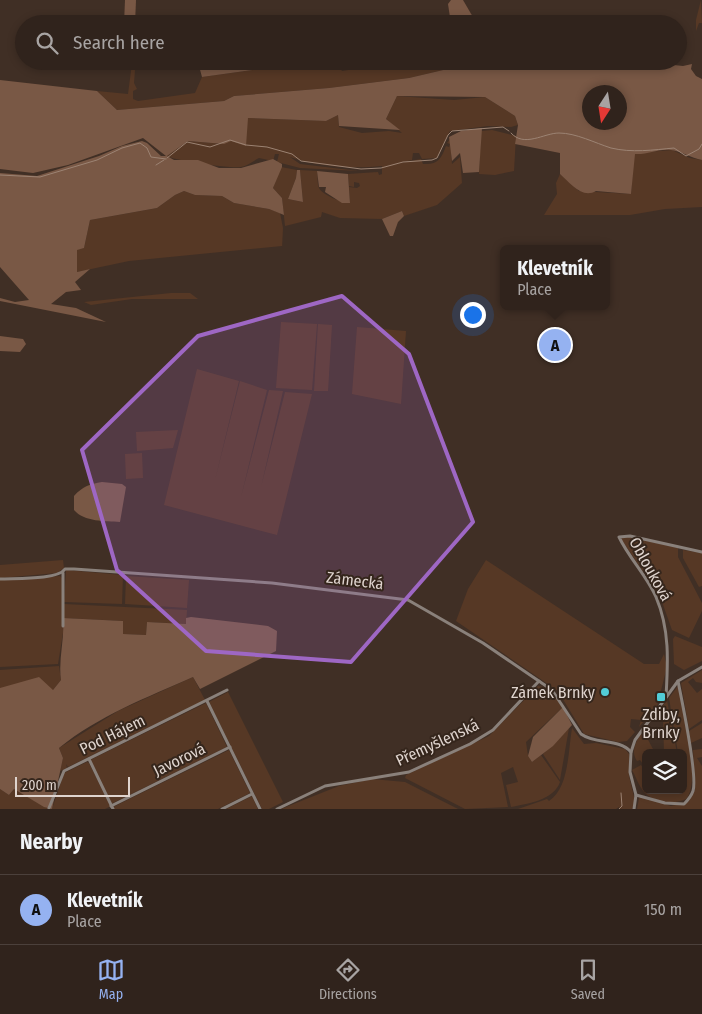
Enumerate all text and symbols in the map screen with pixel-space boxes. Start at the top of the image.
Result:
search box [15,15,687,70]
icon: search [33,29,61,57]
text: Search here [73,31,165,54]
north arrow [582,85,627,130]
popup [500,245,610,310]
text: Klevetník [517,257,593,280]
text: Place [517,280,552,299]
your location [460,302,486,328]
pin: A [539,326,571,364]
street label: Oblouková [625,534,676,605]
street label: Zámecká [325,568,385,593]
place label: Zámek Brnky [511,683,596,702]
marker: Zámek Brnky [599,686,611,698]
marker: Zdiby, Brnky [655,691,667,703]
place label: Zdiby, Brnky [642,705,681,742]
street label: Pod Hájem [76,711,148,758]
street label: Přemyšlenská [393,715,482,770]
street label: Javorová [150,739,209,780]
map controls [642,749,687,794]
button: layers [642,749,687,794]
scale bar [15,774,130,797]
text: 200 m [22,777,57,794]
text: Nearby [20,829,82,855]
text: Klevetník [67,889,143,912]
text: A [32,900,40,919]
text: 150 m [644,900,682,919]
text: Place [67,912,102,931]
tab: Map [97,956,125,1003]
tab: Directions [319,956,377,1003]
tab: Saved [571,956,605,1003]

